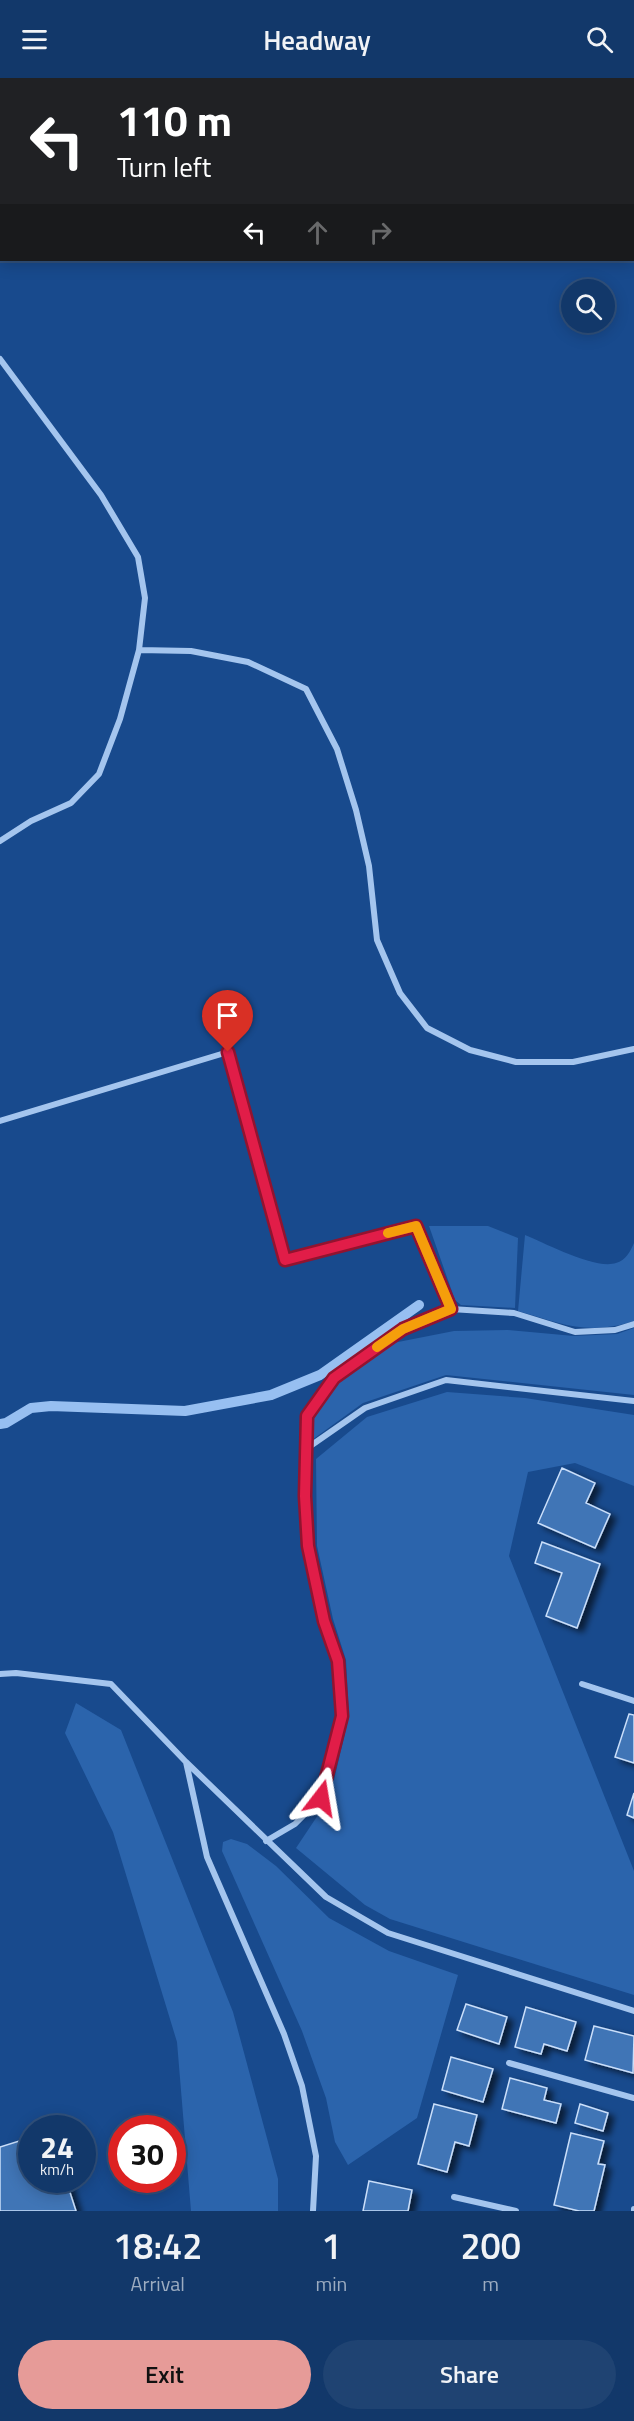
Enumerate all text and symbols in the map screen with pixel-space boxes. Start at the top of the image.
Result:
text: Headway [263,19,371,60]
icon: menu [18,23,51,56]
icon: search [583,23,616,56]
text: 110 m [117,88,232,152]
icon: left [18,102,96,180]
text: Turn left [117,146,211,187]
icon: left [238,216,271,249]
icon: ahead [301,216,334,249]
icon: right [364,216,397,249]
map controls [561,279,615,333]
button: search [561,279,615,333]
pin [202,990,253,1052]
icon: arrive [211,999,244,1032]
position arrow [289,1766,353,1830]
speed limit sign: 30 [108,2115,186,2193]
text: 24 [40,2124,74,2170]
text: km/h [40,2158,74,2181]
text: 18:42 [113,2218,202,2273]
text: 1 [321,2218,341,2273]
text: 200 [460,2218,521,2273]
text: Arrival [131,2268,185,2299]
text: min [315,2268,347,2299]
text: m [482,2268,499,2299]
button: Exit [18,2340,311,2409]
button: Share [323,2340,616,2409]

